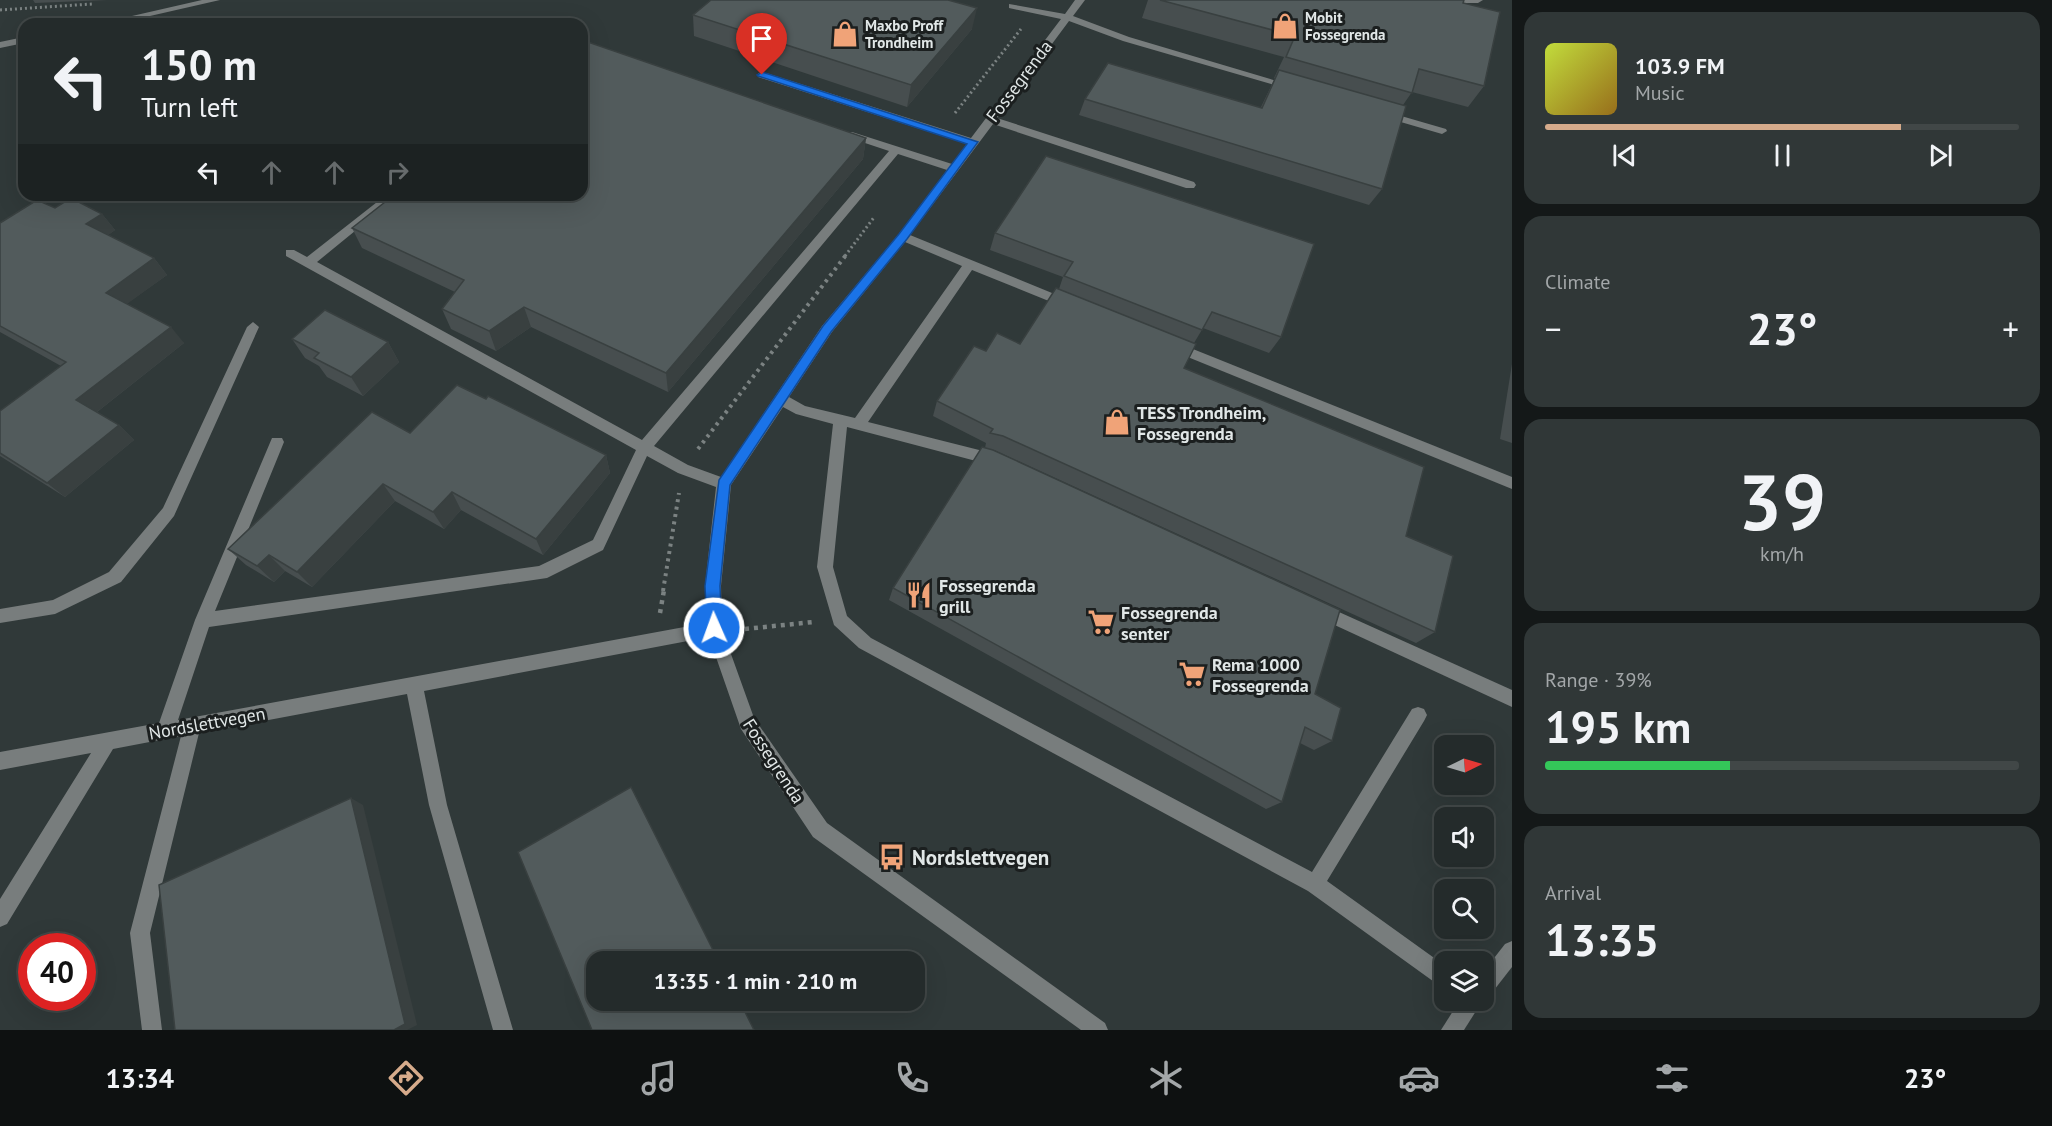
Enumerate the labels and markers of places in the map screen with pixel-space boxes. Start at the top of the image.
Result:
place label: Mobit Fossegrenda [1305,8,1386,44]
shop icon: Mobit Fossegrenda [1270,11,1300,41]
pin [736,13,787,75]
place label: Maxbo Proff Trondheim [865,16,944,52]
shop icon: Maxbo Proff Trondheim [830,19,860,49]
place label: TESS Trondheim, Fossegrenda [1137,401,1266,445]
shop icon: TESS Trondheim, Fossegrenda [1102,407,1132,437]
place label: Fossegrenda grill [939,574,1036,618]
restaurant icon: Fossegrenda grill [904,580,934,610]
place label: Fossegrenda senter [1121,601,1218,645]
supermarket icon: Fossegrenda senter [1086,607,1116,637]
place label: Rema 1000 Fossegrenda [1212,653,1309,697]
supermarket icon: Rema 1000 Fossegrenda [1177,659,1207,689]
bus stop icon: Nordslettvegen [877,842,907,872]
place label: Nordslettvegen [912,844,1049,871]

